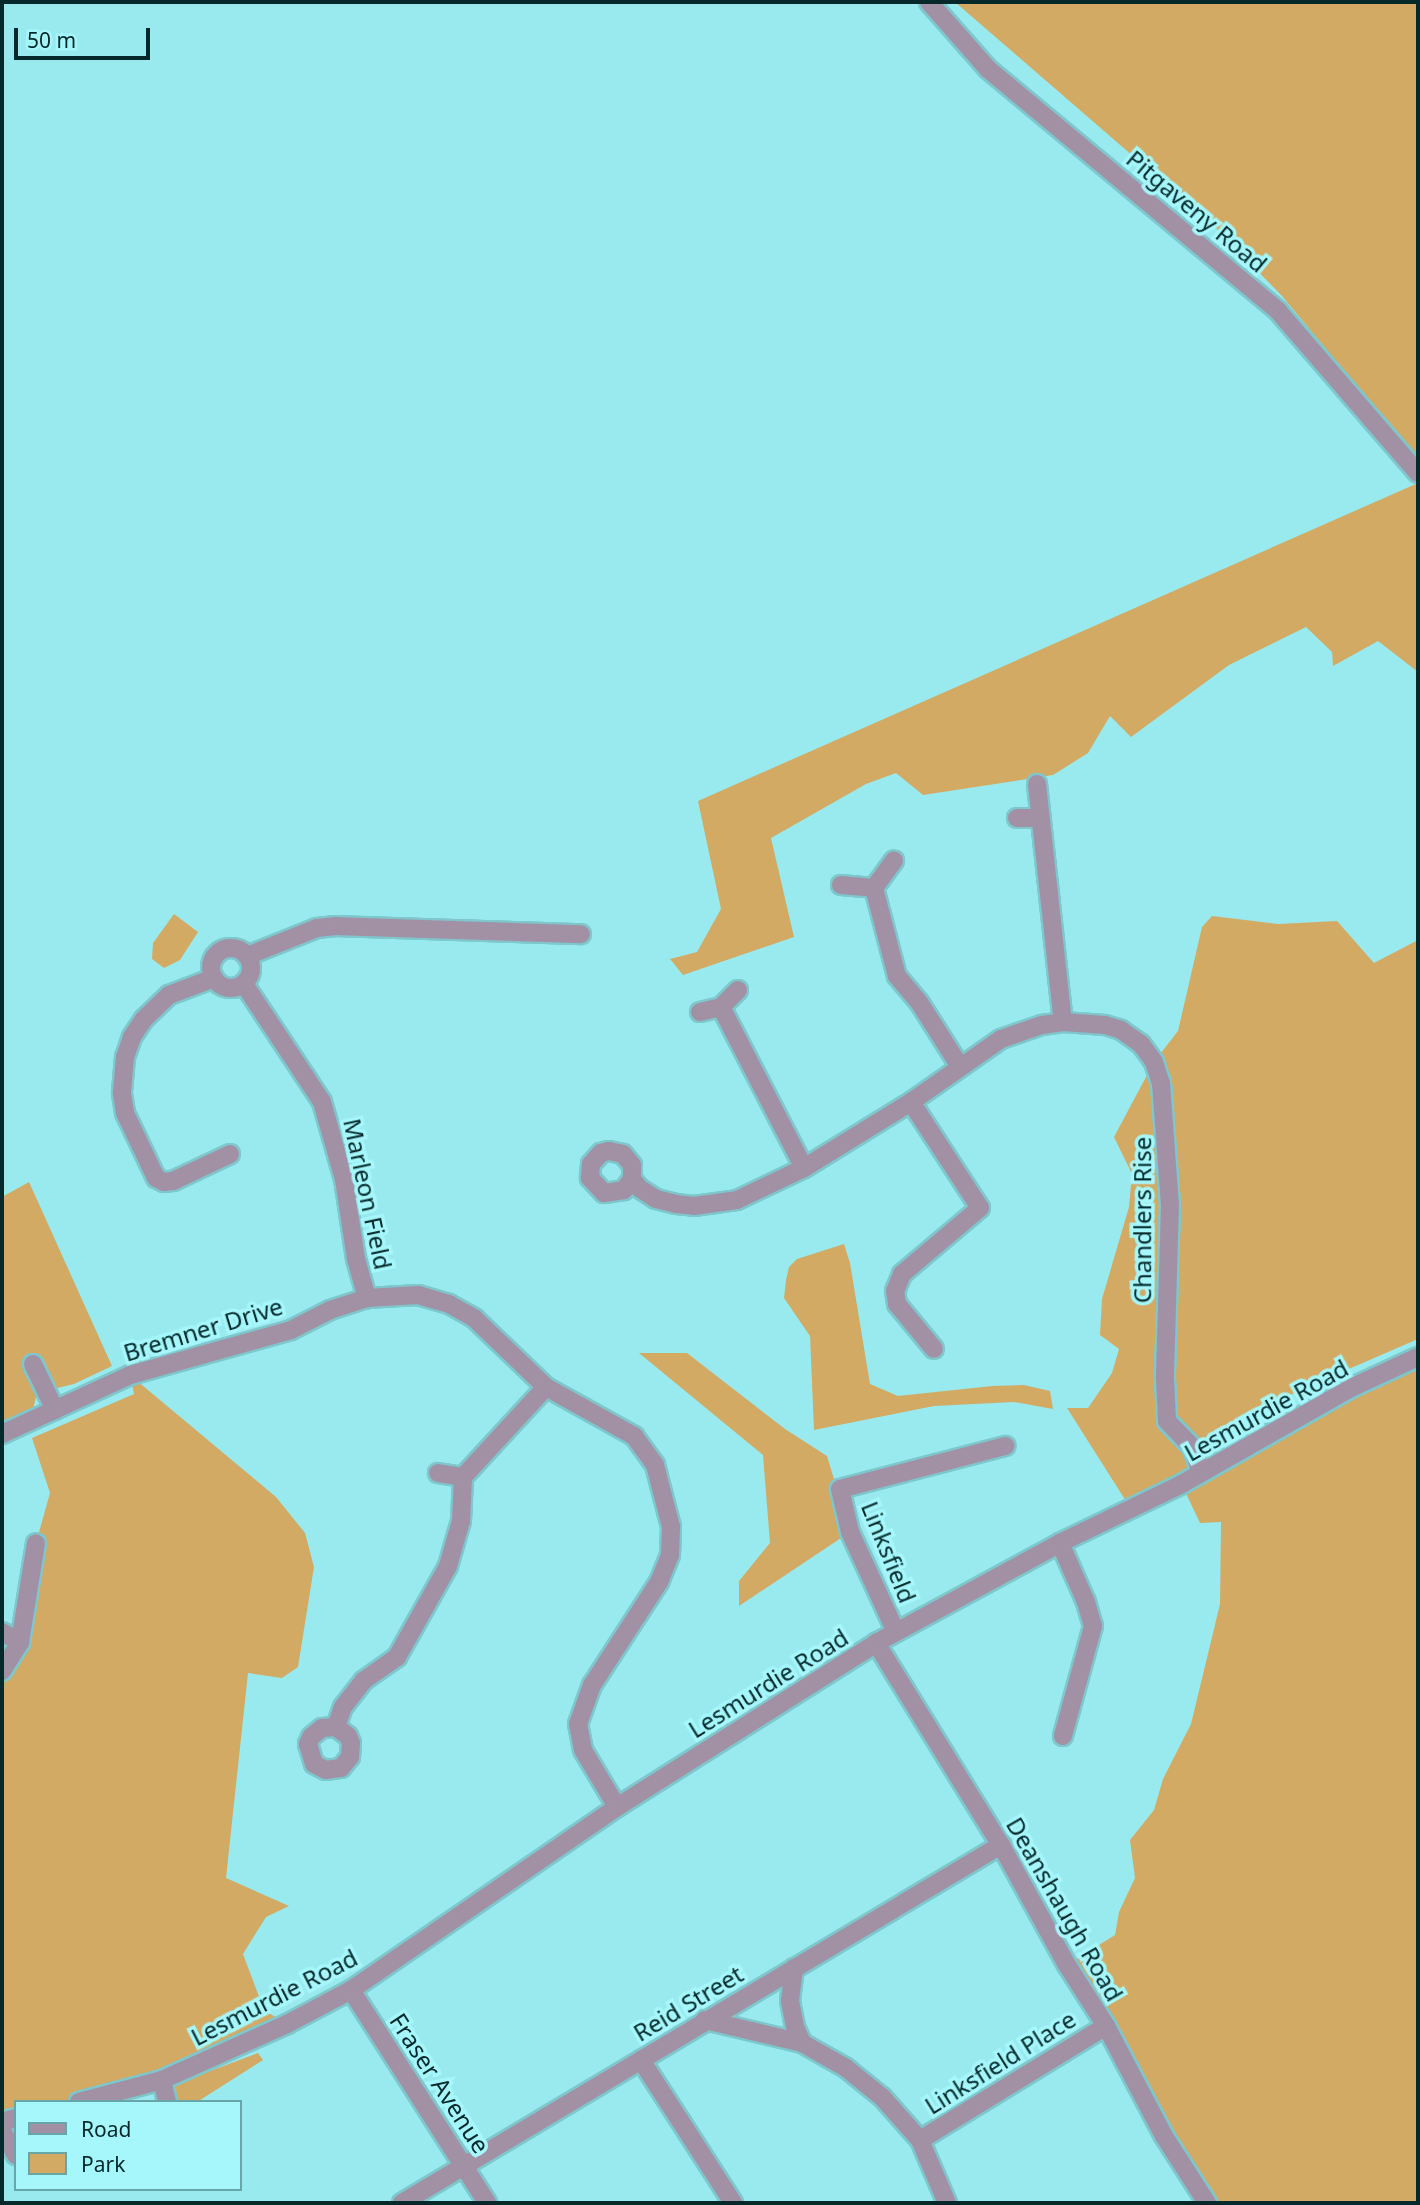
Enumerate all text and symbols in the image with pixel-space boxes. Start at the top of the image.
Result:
scale bar [18,14,154,58]
text: 50 m [27,26,76,54]
street label: Pitgaveny Road [1121,144,1273,278]
street label: Marleon Field [338,1116,398,1272]
street label: Chandlers Rise [1128,1137,1156,1303]
street label: Bremner Drive [120,1291,286,1367]
street label: Lesmurdie Road [1179,1353,1353,1467]
street label: Linksfield [856,1497,922,1607]
street label: Lesmurdie Road [683,1622,853,1744]
street label: Deanshaugh Road [1001,1812,1129,2006]
street label: Lesmurdie Road [186,1943,362,2051]
street label: Reid Street [628,1959,748,2047]
street label: Linksfield Place [919,2004,1081,2120]
street label: Fraser Avenue [384,2008,496,2158]
legend [14,2100,242,2191]
text: Road [81,2115,131,2143]
text: Park [81,2150,125,2178]

